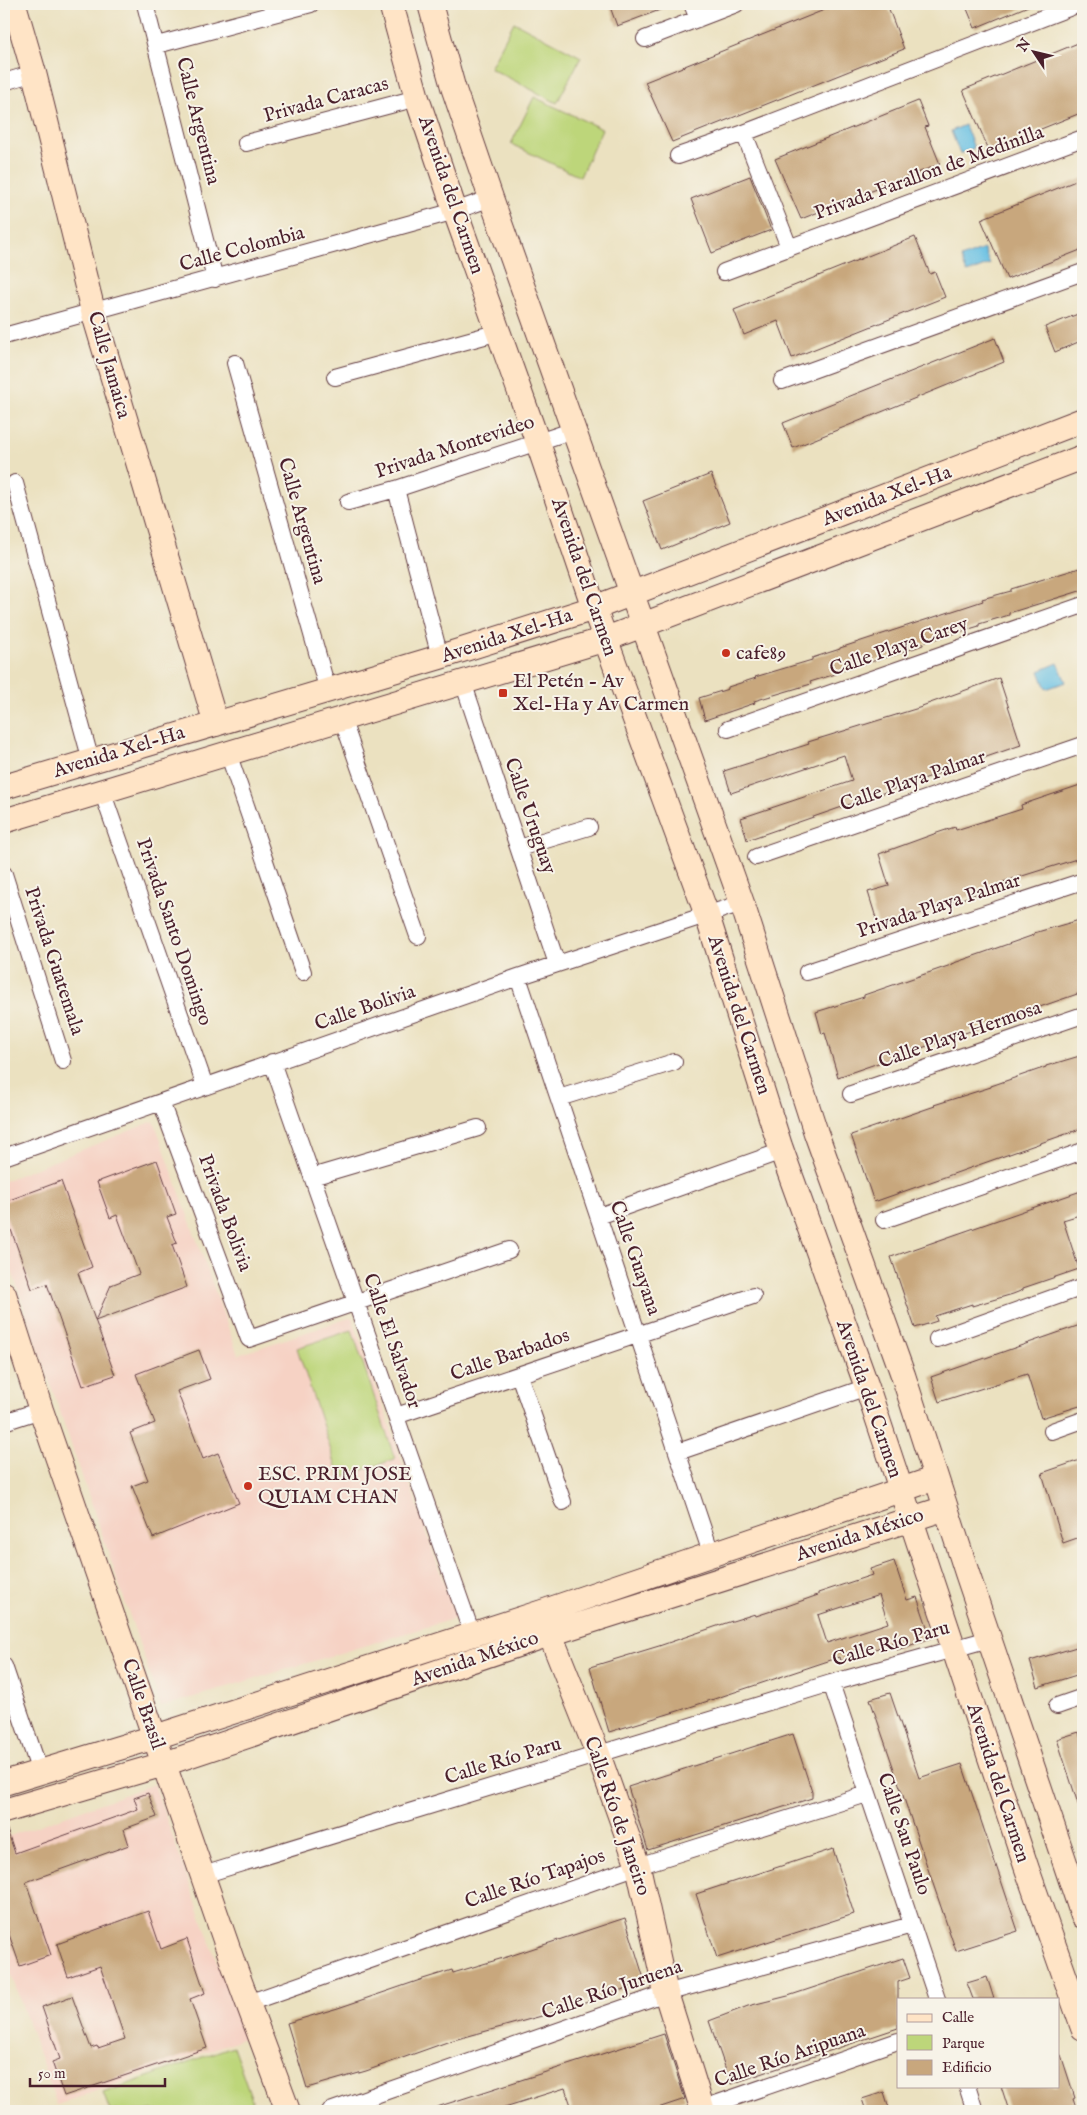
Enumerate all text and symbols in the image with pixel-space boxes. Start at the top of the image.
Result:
north arrow [1010,28,1060,78]
text: N [1013,35,1035,56]
street label: Calle Argentina [170,55,226,188]
street label: Privada Caracas [261,71,391,129]
street label: Avenida del Carmen [412,112,490,278]
street label: Privada Farallon de Medinilla [811,120,1048,226]
street label: Calle Colombia [177,220,308,278]
street label: Calle Jamaica [82,309,136,422]
street label: Privada Montevideo [372,409,538,485]
street label: Calle Argentina [272,455,332,587]
street label: Avenida Xel-Ha [818,460,955,532]
street label: Avenida del Carmen [545,494,623,660]
street label: Avenida Xel-Ha [437,603,576,669]
street label: Calle Playa Carey [826,612,972,682]
place label: cafe89 [736,641,786,666]
marker: cafe89 [720,647,732,659]
place label: El Petén - Av Xel-Ha y Av Carmen [513,669,689,717]
marker: El Petén - Av Xel-Ha y Av Carmen [497,687,509,699]
street label: Avenida Xel-Ha [49,720,188,784]
street label: Calle Playa Palmar [837,744,990,818]
street label: Calle Uruguay [498,755,562,877]
street label: Privada Santo Domingo [130,835,218,1029]
street label: Privada Playa Palmar [854,868,1025,944]
street label: Privada Guatemala [18,884,90,1039]
street label: Avenida del Carmen [701,931,777,1098]
street label: Calle Bolivia [311,979,419,1037]
street label: Calle Playa Hermosa [875,995,1045,1075]
street label: Privada Bolivia [192,1151,258,1275]
street label: Calle Guayana [604,1197,666,1319]
street label: Calle El Salvador [357,1270,427,1413]
street label: Avenida del Carmen [830,1316,908,1482]
street label: Calle Barbados [447,1323,573,1387]
place label: ESC. PRIM JOSE QUIAM CHAN [258,1462,412,1510]
marker: ESC. PRIM JOSE QUIAM CHAN [242,1480,254,1492]
street label: Avenida México [792,1503,927,1568]
street label: Calle Río Paru [830,1615,952,1673]
street label: Avenida México [407,1625,542,1693]
street label: Calle Brasil [116,1655,170,1753]
street label: Avenida del Carmen [960,1699,1036,1866]
street label: Calle Río Paru [442,1731,564,1791]
street label: Calle Río de Janeiro [578,1733,656,1899]
street label: Calle Sau Paulo [871,1770,937,1899]
street label: Calle Río Tapajos [462,1843,608,1915]
street label: Calle Río Juruena [538,1954,686,2026]
legend [897,1998,1060,2088]
text: Calle [942,2008,974,2027]
street label: Calle Río Aripuana [711,2018,869,2094]
text: Parque [942,2034,985,2053]
scale bar [30,2055,165,2087]
text: Edificio [942,2058,992,2077]
text: 50 m [38,2064,66,2083]

